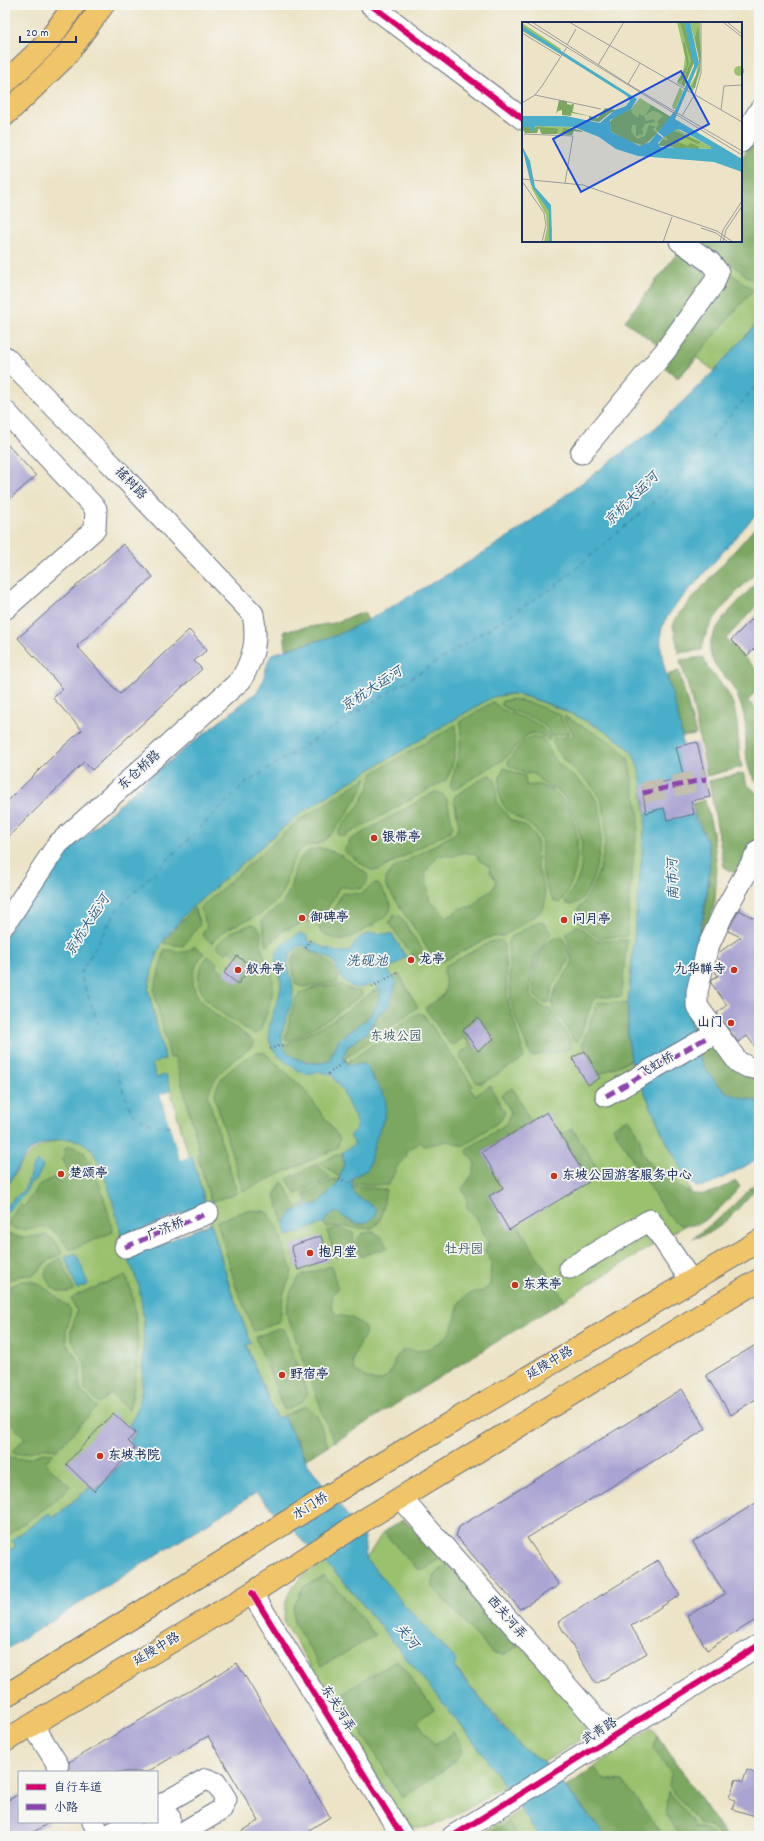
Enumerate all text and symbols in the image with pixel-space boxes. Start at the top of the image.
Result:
scale bar [20,18,76,44]
inset map [522,22,742,242]
text: 20 m [26,25,49,42]
street label: 摇树路 [110,463,150,505]
water label: 京杭大运河 [600,467,665,532]
water label: 京杭大运河 [337,661,408,717]
street label: 东仓桥路 [114,747,166,795]
place label: 银带亭 [382,829,421,848]
marker: 银带亭 [369,833,379,843]
water label: 南市河 [663,856,685,900]
water label: 京杭大运河 [61,890,117,961]
place label: 御碑亭 [310,909,349,928]
place label: 问月亭 [572,911,611,930]
marker: 御碑亭 [297,913,307,923]
marker: 问月亭 [559,915,569,925]
place label: 龙亭 [419,951,445,970]
water label: 洗砚池 [346,952,389,972]
marker: 龙亭 [406,955,416,965]
place label: 舣舟亭 [246,961,285,980]
place label: 九华禅寺 [674,961,726,980]
marker: 舣舟亭 [233,965,243,975]
marker: 九华禅寺 [729,965,739,975]
place label: 山门 [697,1014,723,1033]
marker: 山门 [726,1018,736,1028]
park label: 东坡公园 [370,1028,422,1047]
street label: 飞虹桥 [635,1048,679,1084]
place label: 楚颂亭 [69,1165,108,1184]
place label: 东坡公园游客服务中心 [562,1167,692,1186]
marker: 楚颂亭 [56,1169,66,1179]
marker: 东坡公园游客服务中心 [549,1171,559,1181]
street label: 广济桥 [144,1214,188,1246]
park label: 牡丹园 [444,1241,484,1260]
place label: 抱月堂 [318,1244,357,1263]
marker: 抱月堂 [305,1248,315,1258]
place label: 东来亭 [523,1276,562,1295]
marker: 东来亭 [510,1280,520,1290]
street label: 延陵中路 [523,1342,577,1386]
place label: 野宿亭 [290,1366,329,1385]
marker: 野宿亭 [277,1370,287,1380]
place label: 东坡书院 [108,1447,160,1466]
marker: 东坡书院 [95,1451,105,1461]
street label: 水门桥 [289,1489,333,1525]
street label: 西关河弄 [482,1592,530,1644]
water label: 关河 [389,1620,424,1656]
street label: 延陵中路 [130,1628,184,1672]
street label: 东关河弄 [315,1682,359,1736]
street label: 武青路 [578,1714,622,1750]
legend [18,1771,158,1823]
text: 自行车道 [54,1780,102,1797]
text: 小路 [54,1800,78,1817]

